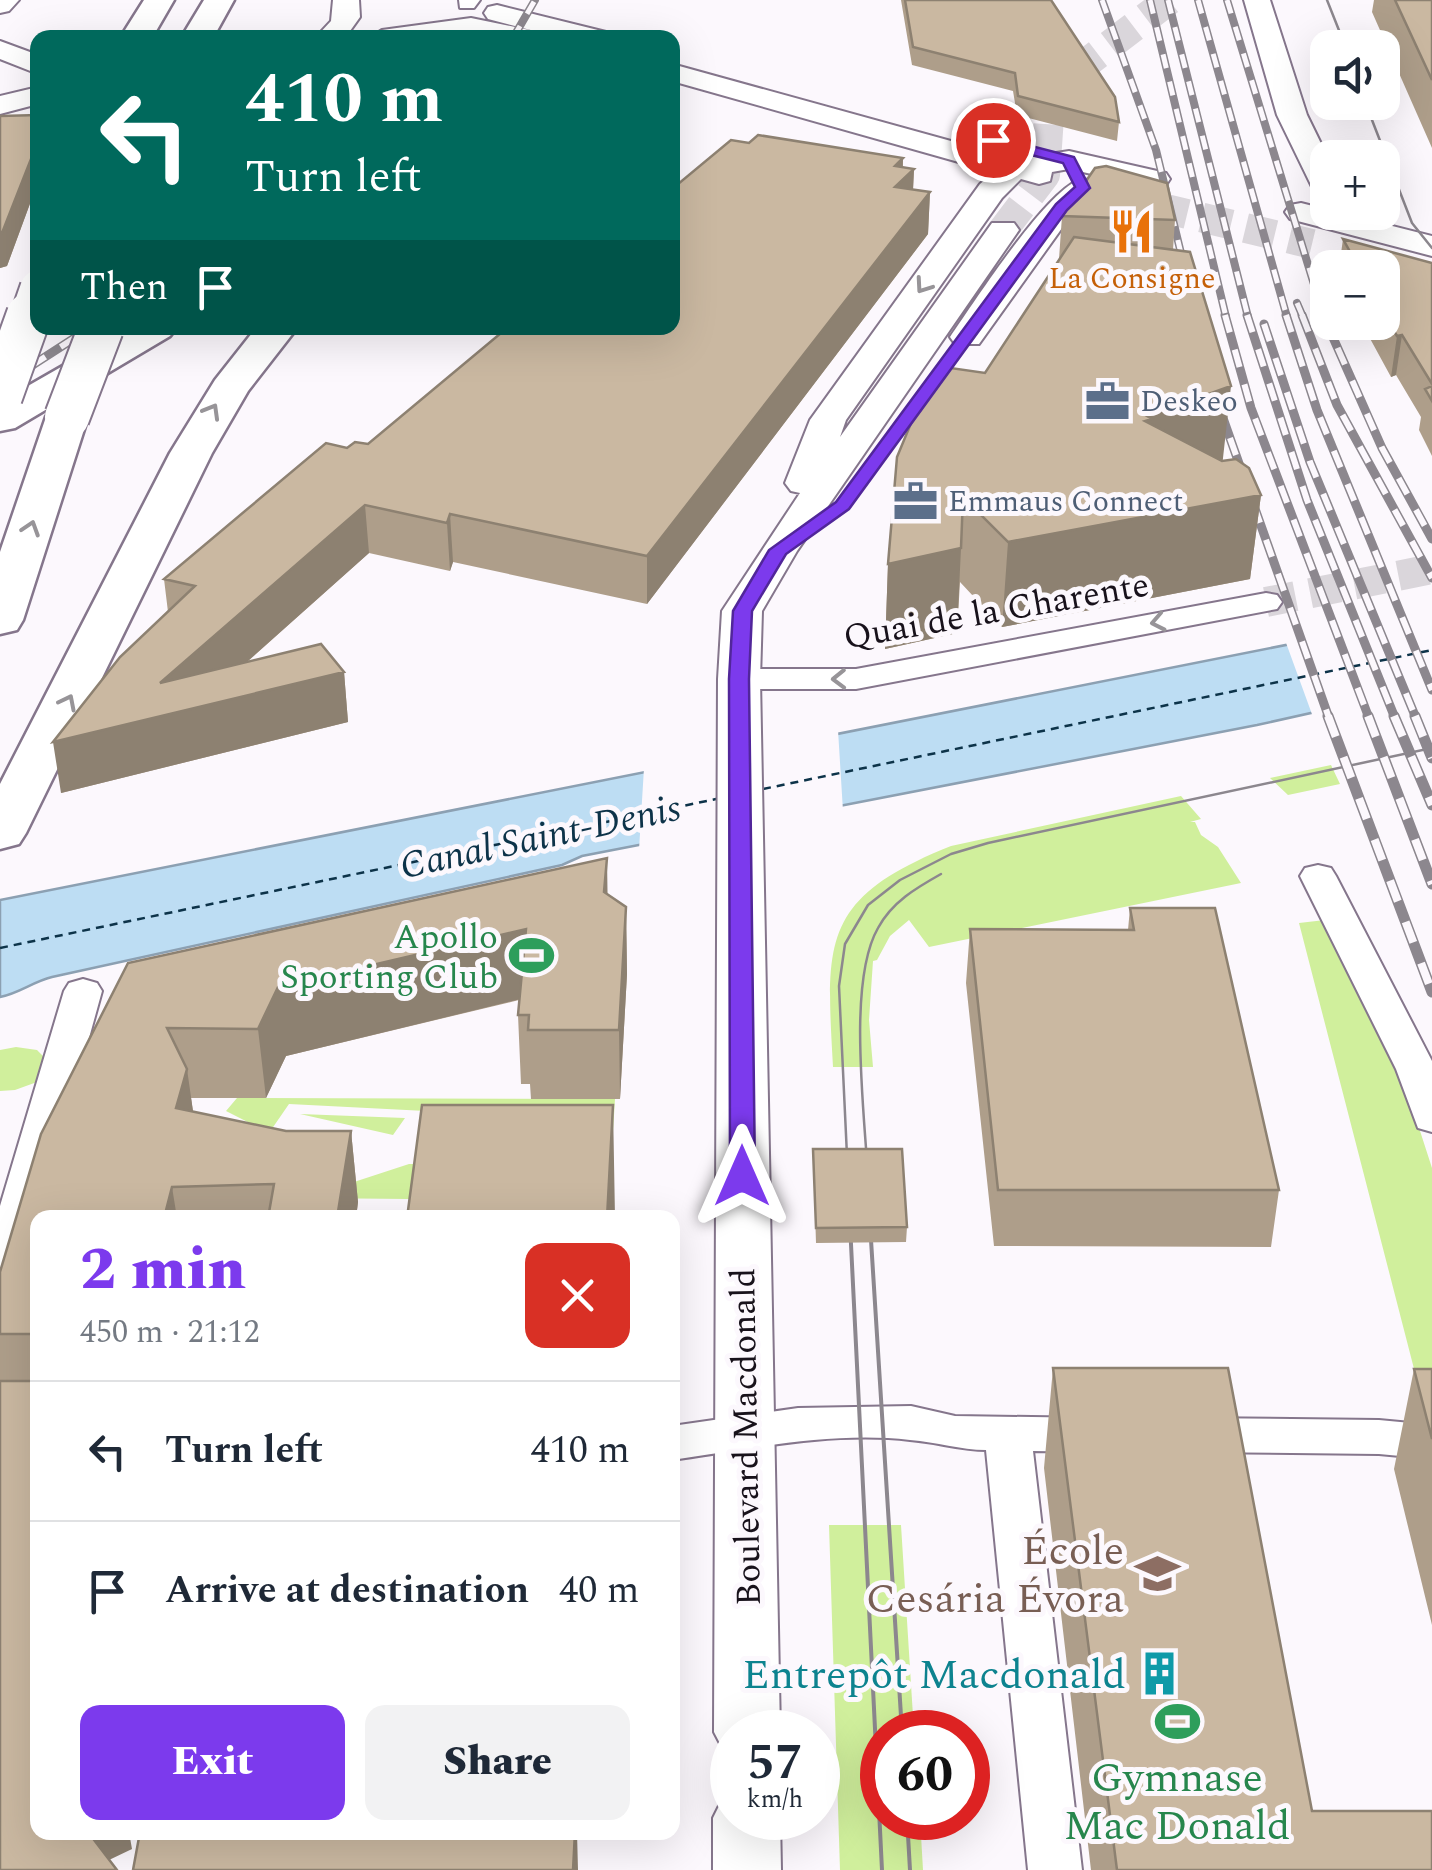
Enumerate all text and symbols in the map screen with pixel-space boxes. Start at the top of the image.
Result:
map controls [1310,30,1400,340]
button: sound [1310,30,1400,120]
text: 410 m [245,47,443,153]
icon: left [80,70,210,200]
pin [951,98,1036,183]
icon: arrive [966,113,1021,168]
button: + [1310,140,1400,230]
text: Turn left [245,143,422,212]
restaurant icon: La Consigne [1108,207,1156,255]
button: − [1310,250,1400,340]
place label: La Consigne [1049,256,1215,302]
text: Then [80,259,168,317]
icon: arrive [188,260,243,315]
one-way arrow [917,275,935,293]
office icon: Deskeo [1083,377,1131,425]
place label: Deskeo [1140,379,1238,425]
one-way arrow [200,404,219,422]
office icon: Emmaus Connect [891,477,939,525]
place label: Emmaus Connect [948,479,1183,525]
one-way arrow [19,520,39,537]
street label: Quai de la Charente [839,559,1153,664]
one-way arrow [1150,611,1167,632]
one-way arrow [830,669,846,690]
one-way arrow [56,695,75,713]
water label: Canal Saint-Denis [395,780,686,896]
place label: Apollo Sporting Club [280,911,498,1004]
sports icon: Apollo Sporting Club [507,932,555,980]
position arrow [690,1124,794,1228]
text: 2 min [80,1224,246,1316]
button: close [525,1243,630,1348]
street label: Boulevard Macdonald [717,1267,776,1606]
text: 450 m · 21:12 [80,1308,260,1357]
text: Turn left [165,1422,323,1480]
text: 410 m [531,1422,630,1480]
icon: left [80,1424,135,1479]
place label: École Cesária Évora [866,1520,1124,1631]
school or university icon: École Cesária Évora [1133,1549,1181,1597]
text: Arrive at destination [165,1562,529,1620]
text: 40 m [559,1562,639,1620]
icon: arrive [80,1564,135,1619]
place label: Entrepôt Macdonald [742,1644,1126,1707]
building icon: Entrepôt Macdonald [1135,1649,1183,1697]
sports icon: Gymnase Mac Donald [1153,1698,1201,1746]
button: Exit [80,1705,345,1820]
button: Share [365,1705,630,1820]
speed limit sign: 60 [860,1710,990,1840]
text: 57 [747,1725,803,1801]
place label: Gymnase Mac Donald [1063,1747,1291,1858]
text: km/h [747,1781,803,1819]

